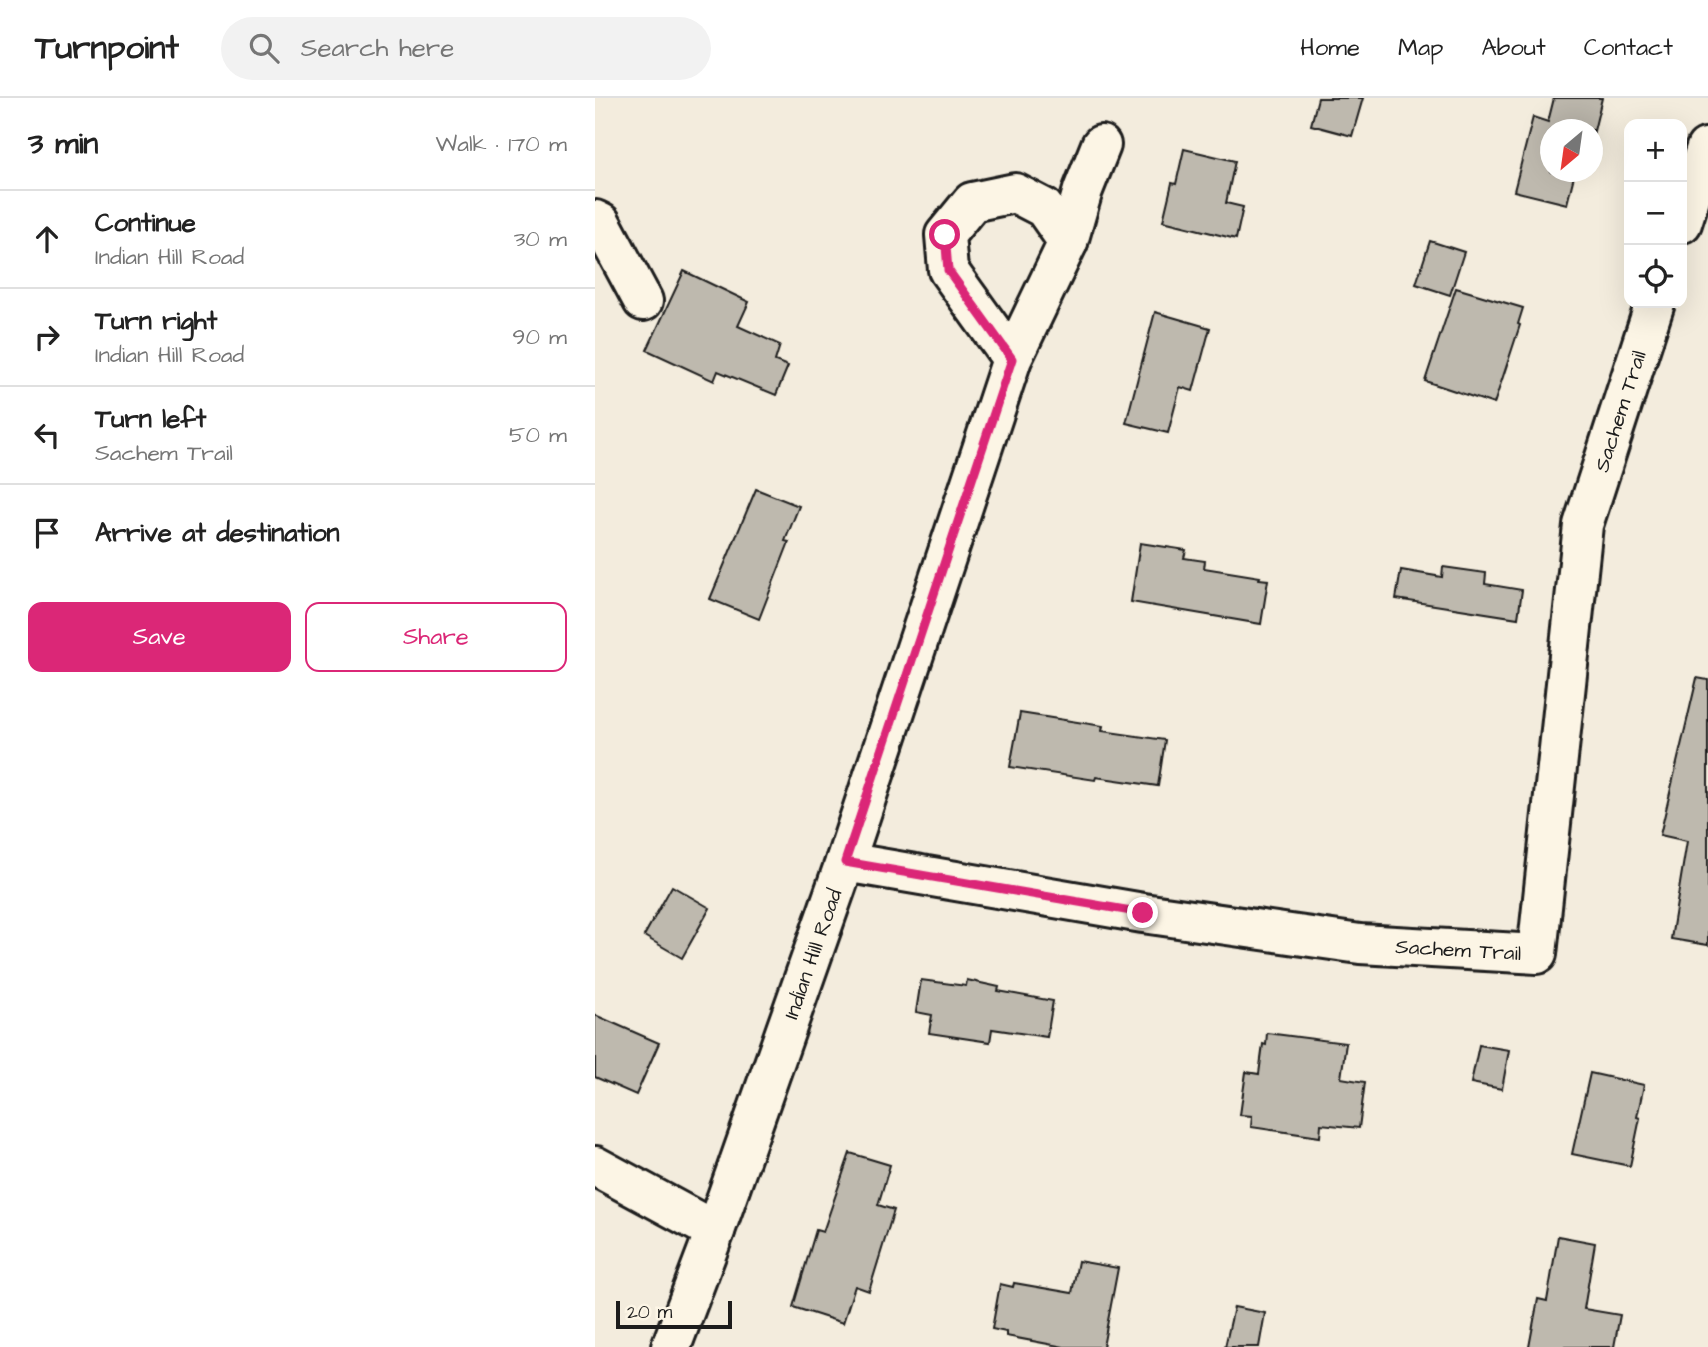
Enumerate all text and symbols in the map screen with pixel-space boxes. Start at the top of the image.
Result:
search box [221,17,711,80]
text: Turnpoint [35,25,179,71]
icon: search [245,29,283,67]
text: Search here [301,30,454,66]
text: Home [1300,31,1360,65]
text: Map [1398,31,1443,65]
text: About [1481,31,1546,65]
text: Contact [1584,31,1673,65]
north arrow [1540,119,1603,182]
map controls [1624,119,1687,308]
button: + [1624,119,1687,182]
text: 3 min [28,123,98,165]
text: Walk · 170 m [436,128,567,160]
button: − [1624,182,1687,245]
text: Continue [95,205,196,241]
route start [929,219,960,250]
icon: ahead [28,220,66,258]
text: 30 m [514,223,567,255]
text: Indian Hill Road [95,241,244,273]
button: locate [1624,245,1687,308]
text: Turn right [95,303,217,339]
icon: right [28,318,66,356]
text: 90 m [512,321,567,353]
text: Indian Hill Road [95,339,244,371]
street label: Sachem Trail [1587,347,1654,476]
text: Turn left [95,401,206,437]
icon: left [28,416,66,454]
text: 50 m [509,419,567,451]
text: Sachem Trail [95,437,233,469]
icon: arrive [28,514,66,552]
text: Arrive at destination [95,515,340,551]
button: Save [28,602,291,672]
button: Share [305,602,567,672]
street label: Indian Hill Road [777,885,850,1023]
route end [1127,897,1158,928]
street label: Sachem Trail [1395,932,1522,968]
scale bar [616,1298,731,1330]
text: 20 m [627,1299,672,1326]

